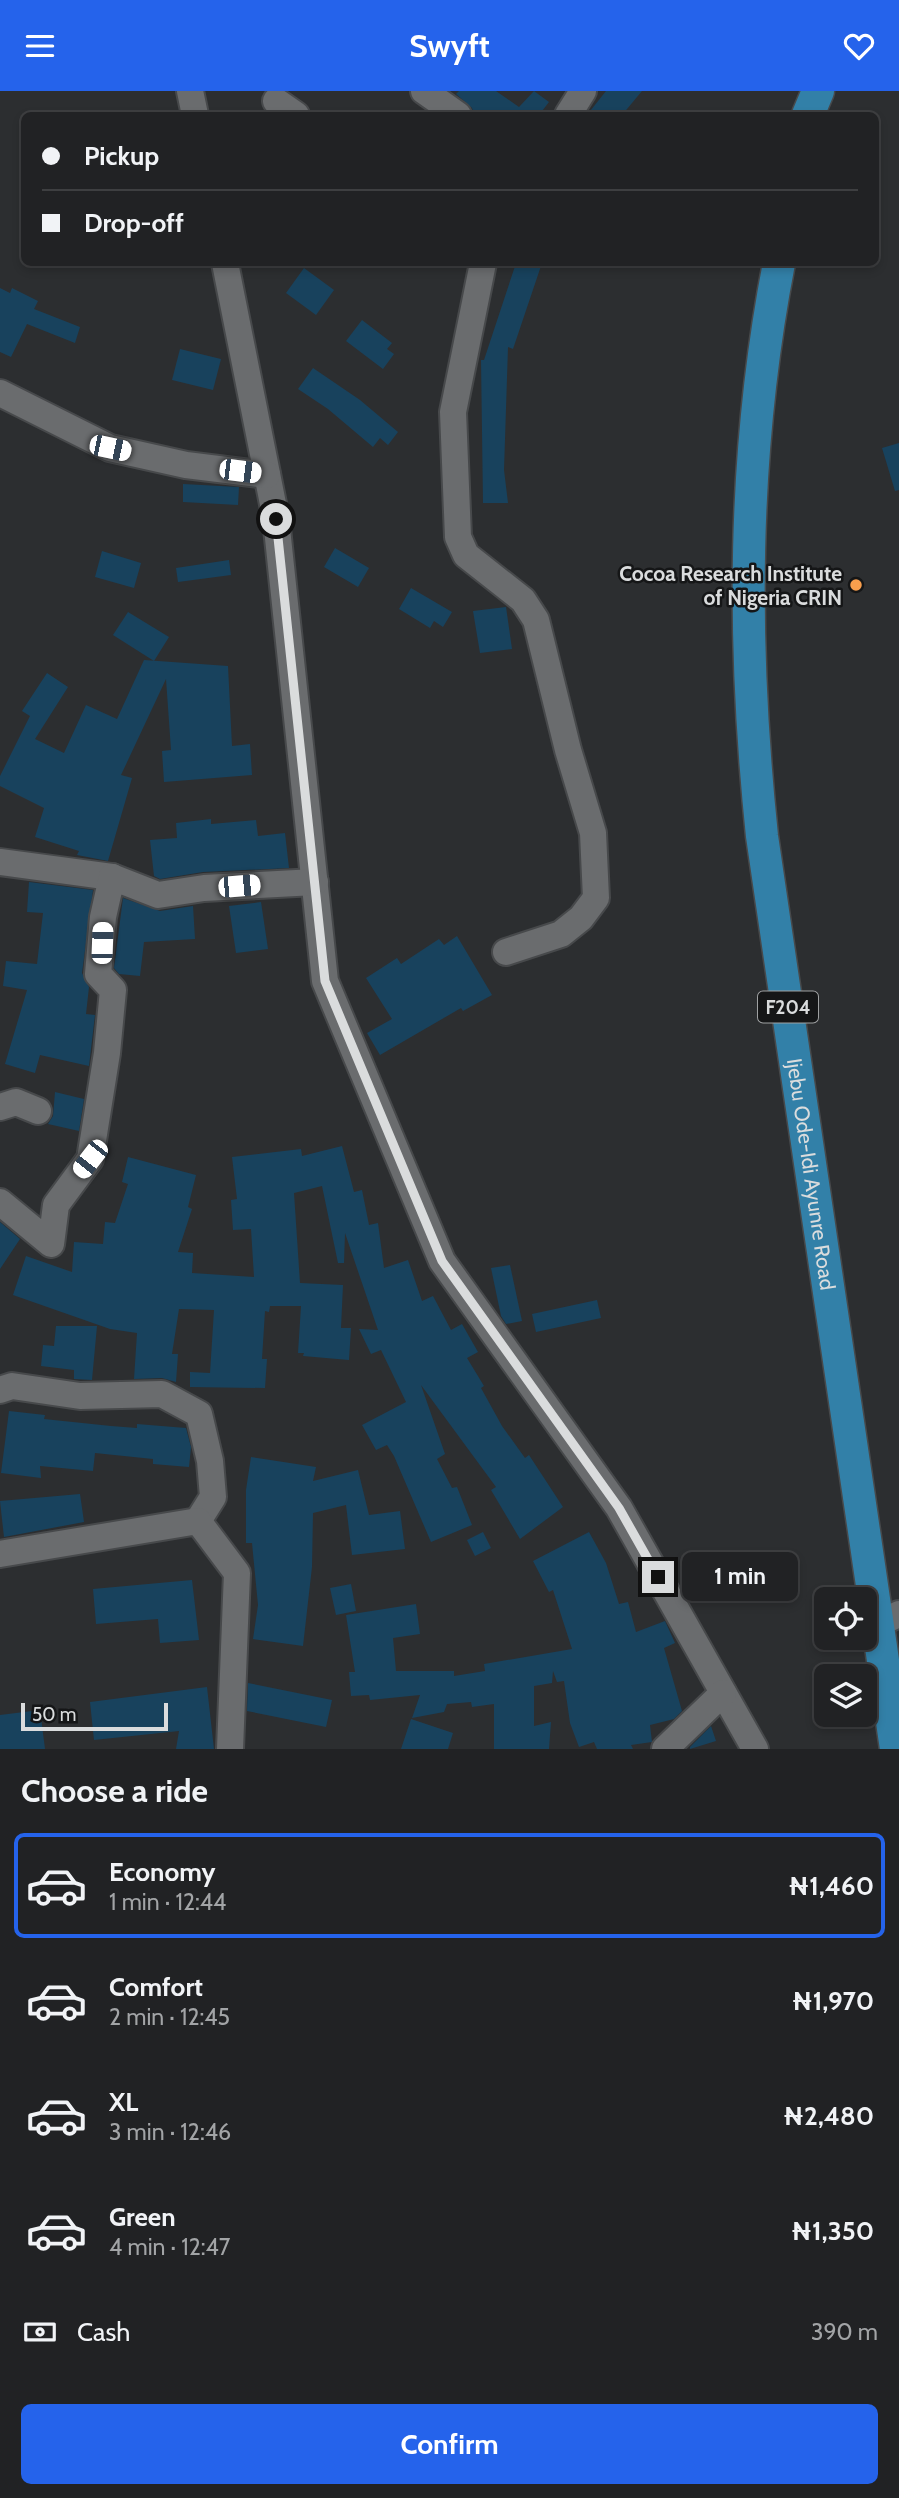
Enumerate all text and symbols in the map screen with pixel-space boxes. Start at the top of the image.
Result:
text: Swyft [409,26,490,65]
icon: menu [21,27,59,65]
icon: heart [840,27,878,65]
text: Pickup [84,140,159,172]
text: Drop-off [84,207,184,239]
car [88,433,133,463]
car [218,458,263,484]
route start [260,503,292,535]
place label: Cocoa Research Institute of Nigeria CRIN [619,561,842,610]
marker: Cocoa Research Institute of Nigeria CRIN [848,577,864,593]
car [218,874,261,898]
car [91,922,114,964]
road number: F204 [758,991,818,1023]
street label: Ijebu Ode-Idi Ayunre Road [782,1056,841,1292]
car [69,1136,112,1182]
callout: 1 min [682,1553,798,1601]
route end [642,1561,674,1593]
text: 1 min [714,1562,766,1590]
map controls [814,1587,877,1727]
button: locate [814,1587,877,1650]
button: layers [814,1664,877,1727]
scale bar [21,1700,168,1732]
text: 50 m [32,1703,76,1726]
text: Choose a ride [21,1771,208,1810]
icon: car [25,1854,88,1917]
text: Economy [109,1856,215,1888]
text: ₦1,460 [788,1870,874,1902]
text: 1 min · 12:44 [109,1888,226,1916]
icon: car [25,1969,88,2032]
text: Comfort [109,1971,203,2003]
text: ₦1,970 [792,1985,874,2017]
text: 2 min · 12:45 [109,2003,230,2031]
icon: car [25,2084,88,2147]
text: XL [109,2086,138,2118]
text: ₦2,480 [783,2100,874,2132]
text: 3 min · 12:46 [109,2118,231,2146]
icon: car [25,2199,88,2262]
text: Green [109,2201,176,2233]
text: ₦1,350 [791,2215,874,2247]
text: 4 min · 12:47 [109,2233,230,2261]
icon: cash [21,2313,59,2351]
text: Cash [77,2316,130,2348]
text: 390 m [811,2318,878,2346]
button: Confirm [21,2404,878,2484]

